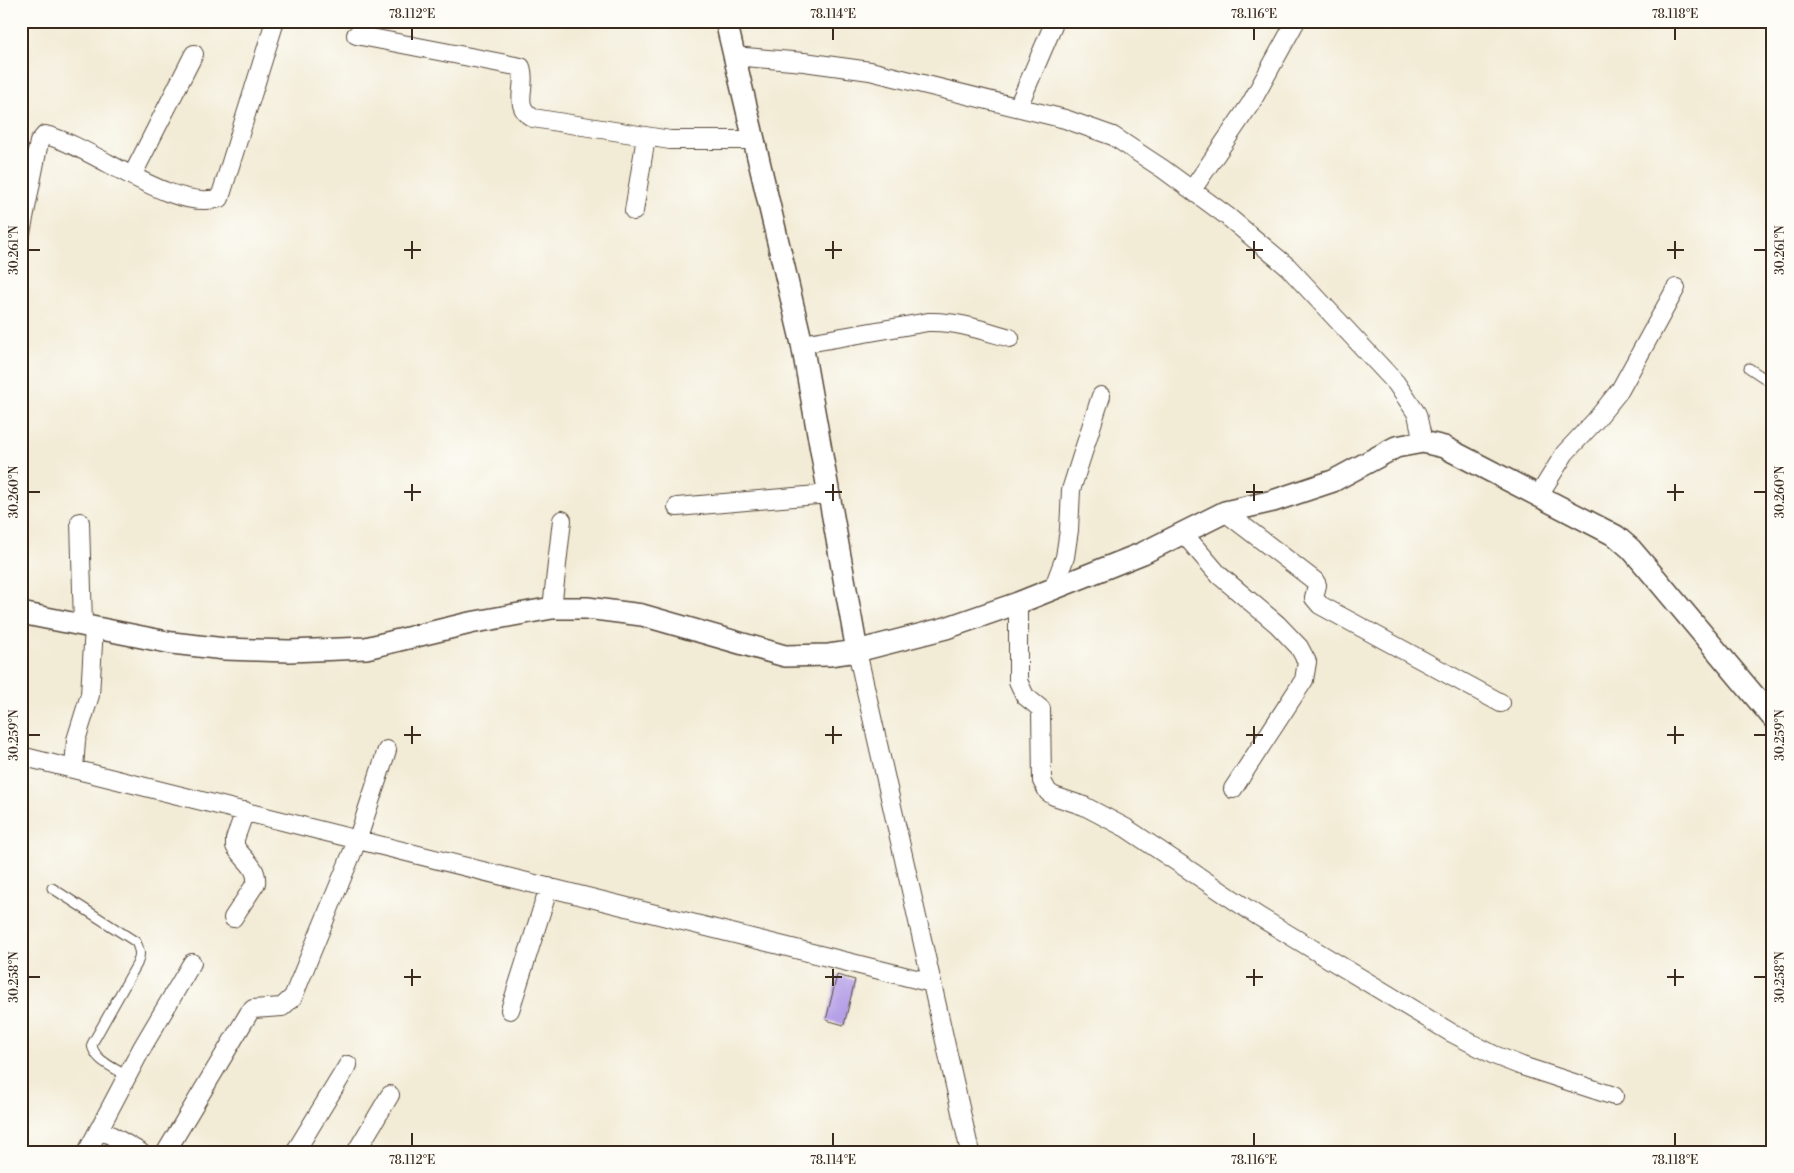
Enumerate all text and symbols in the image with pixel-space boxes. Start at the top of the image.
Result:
text: 78.112°E [389,7,435,22]
text: 78.114°E [810,7,856,22]
text: 78.116°E [1231,7,1277,22]
text: 78.118°E [1652,7,1698,22]
text: 30.261°N [7,225,22,275]
text: 30.261°N [1773,225,1788,275]
text: 30.260°N [7,466,22,518]
text: 30.260°N [1773,466,1788,518]
text: 30.259°N [7,709,22,761]
text: 30.259°N [1773,709,1788,761]
text: 30.258°N [7,951,22,1003]
text: 30.258°N [1773,951,1788,1003]
text: 78.112°E [389,1153,435,1168]
text: 78.114°E [810,1153,856,1168]
text: 78.116°E [1231,1153,1277,1168]
text: 78.118°E [1652,1153,1698,1168]

